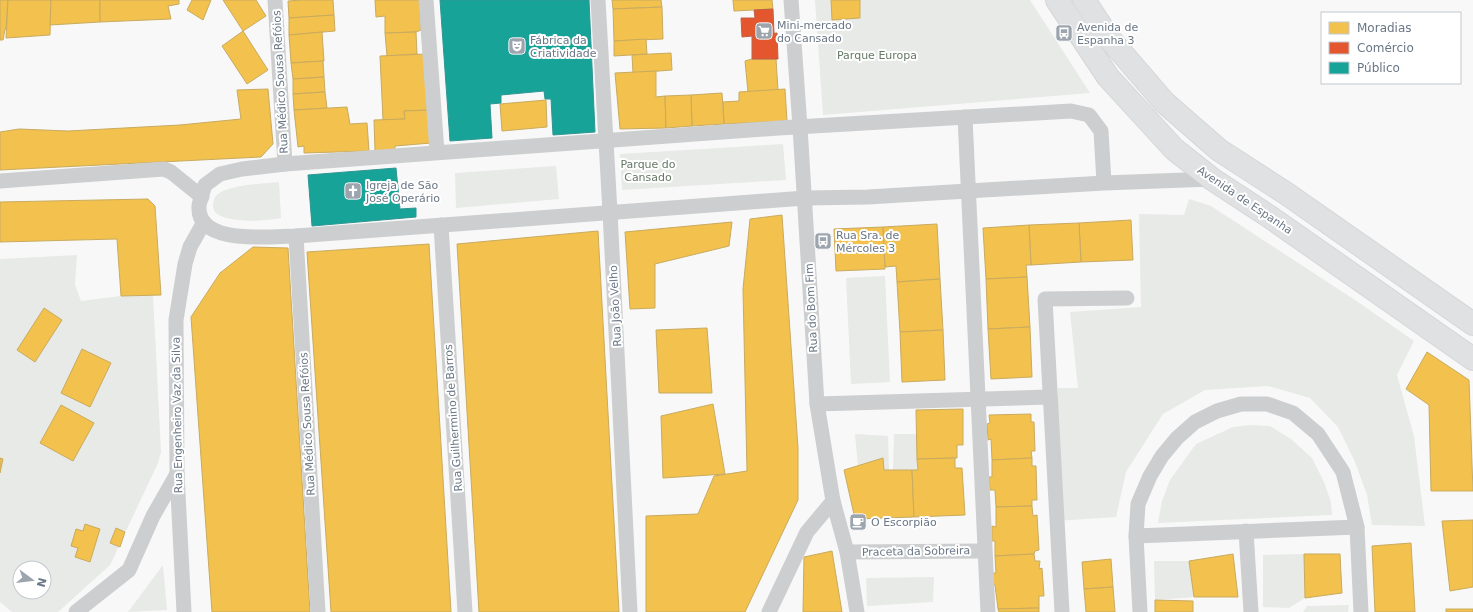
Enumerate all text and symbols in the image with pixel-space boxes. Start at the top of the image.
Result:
street label: Rua Médico Sousa Refóios [270,10,291,154]
legend [1321,12,1461,84]
place label: Mini-mercado do Cansado [777,19,852,45]
supermarket icon: Mini-mercado do Cansado [754,21,774,41]
place label: Avenida de Espanha 3 [1077,21,1138,47]
text: Moradias [1357,21,1412,35]
bus stop icon: Avenida de Espanha 3 [1054,23,1074,43]
place label: Fábrica da Criatividade [530,34,597,60]
theatre icon: Fábrica da Criatividade [507,36,527,56]
text: Comércio [1357,41,1414,55]
park label: Parque Europa [837,49,917,62]
text: Público [1357,61,1400,75]
park label: Parque do Cansado [620,158,676,184]
street label: Avenida de Espanha [1195,164,1295,237]
place label: Igreja de São José Operário [365,179,440,205]
church icon: Igreja de São José Operário [343,181,363,201]
place label: Rua Sra. de Mércoles 3 [836,229,900,255]
bus stop icon: Rua Sra. de Mércoles 3 [813,231,833,251]
street label: Rua do Bom Fim [803,263,820,353]
street label: Rua João Velho [607,265,624,347]
street label: Rua Engenheiro Vaz da Silva [170,337,185,493]
street label: Rua Guilhermino de Barros [442,344,465,492]
street label: Rua Médico Sousa Refóios [297,352,318,496]
cafe icon: O Escorpião [848,512,868,532]
place label: O Escorpião [871,516,937,529]
street label: Praceta da Sobreira [862,544,970,559]
north arrow [12,560,52,600]
text: N [34,576,49,589]

